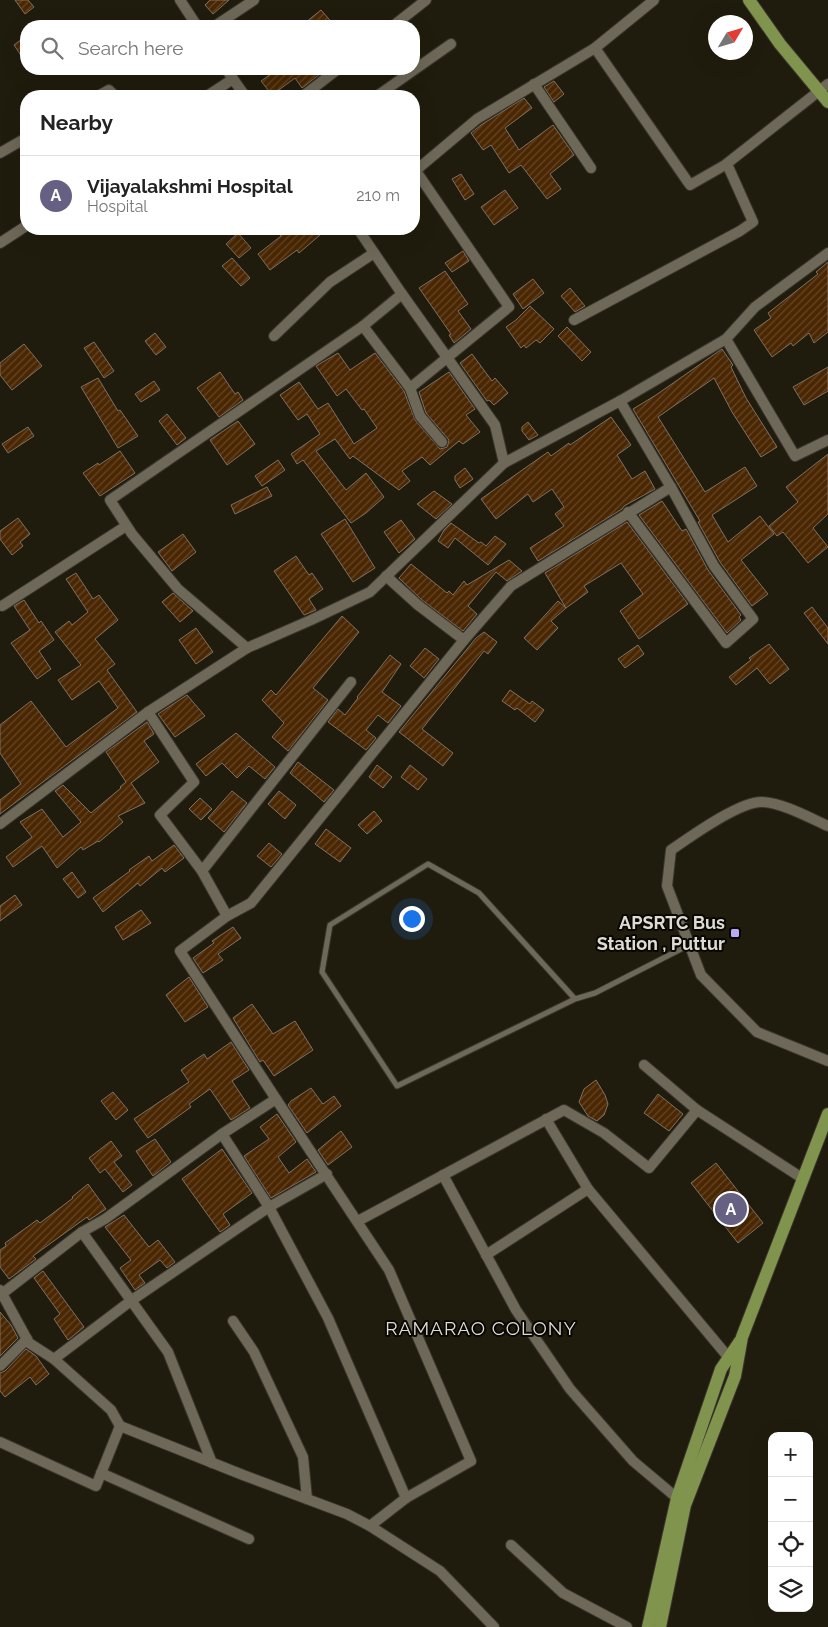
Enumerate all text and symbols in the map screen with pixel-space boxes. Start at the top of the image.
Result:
north arrow [708,15,753,60]
search box [20,20,420,75]
icon: search [38,34,66,62]
text: Search here [78,37,184,59]
text: Nearby [40,110,113,135]
text: Vijayalakshmi Hospital [87,175,293,197]
text: A [51,186,61,205]
text: 210 m [356,186,400,205]
text: Hospital [87,197,148,216]
your location [399,906,425,932]
place label: APSRTC Bus Station , Puttur [597,912,725,954]
marker: APSRTC Bus Station , Puttur [729,927,741,939]
pin: A [715,1190,747,1228]
district label: RAMARAO COLONY [385,1317,577,1339]
map controls [768,1432,813,1612]
button: + [768,1432,813,1477]
button: − [768,1477,813,1522]
button: locate [768,1522,813,1567]
button: layers [768,1567,813,1612]

